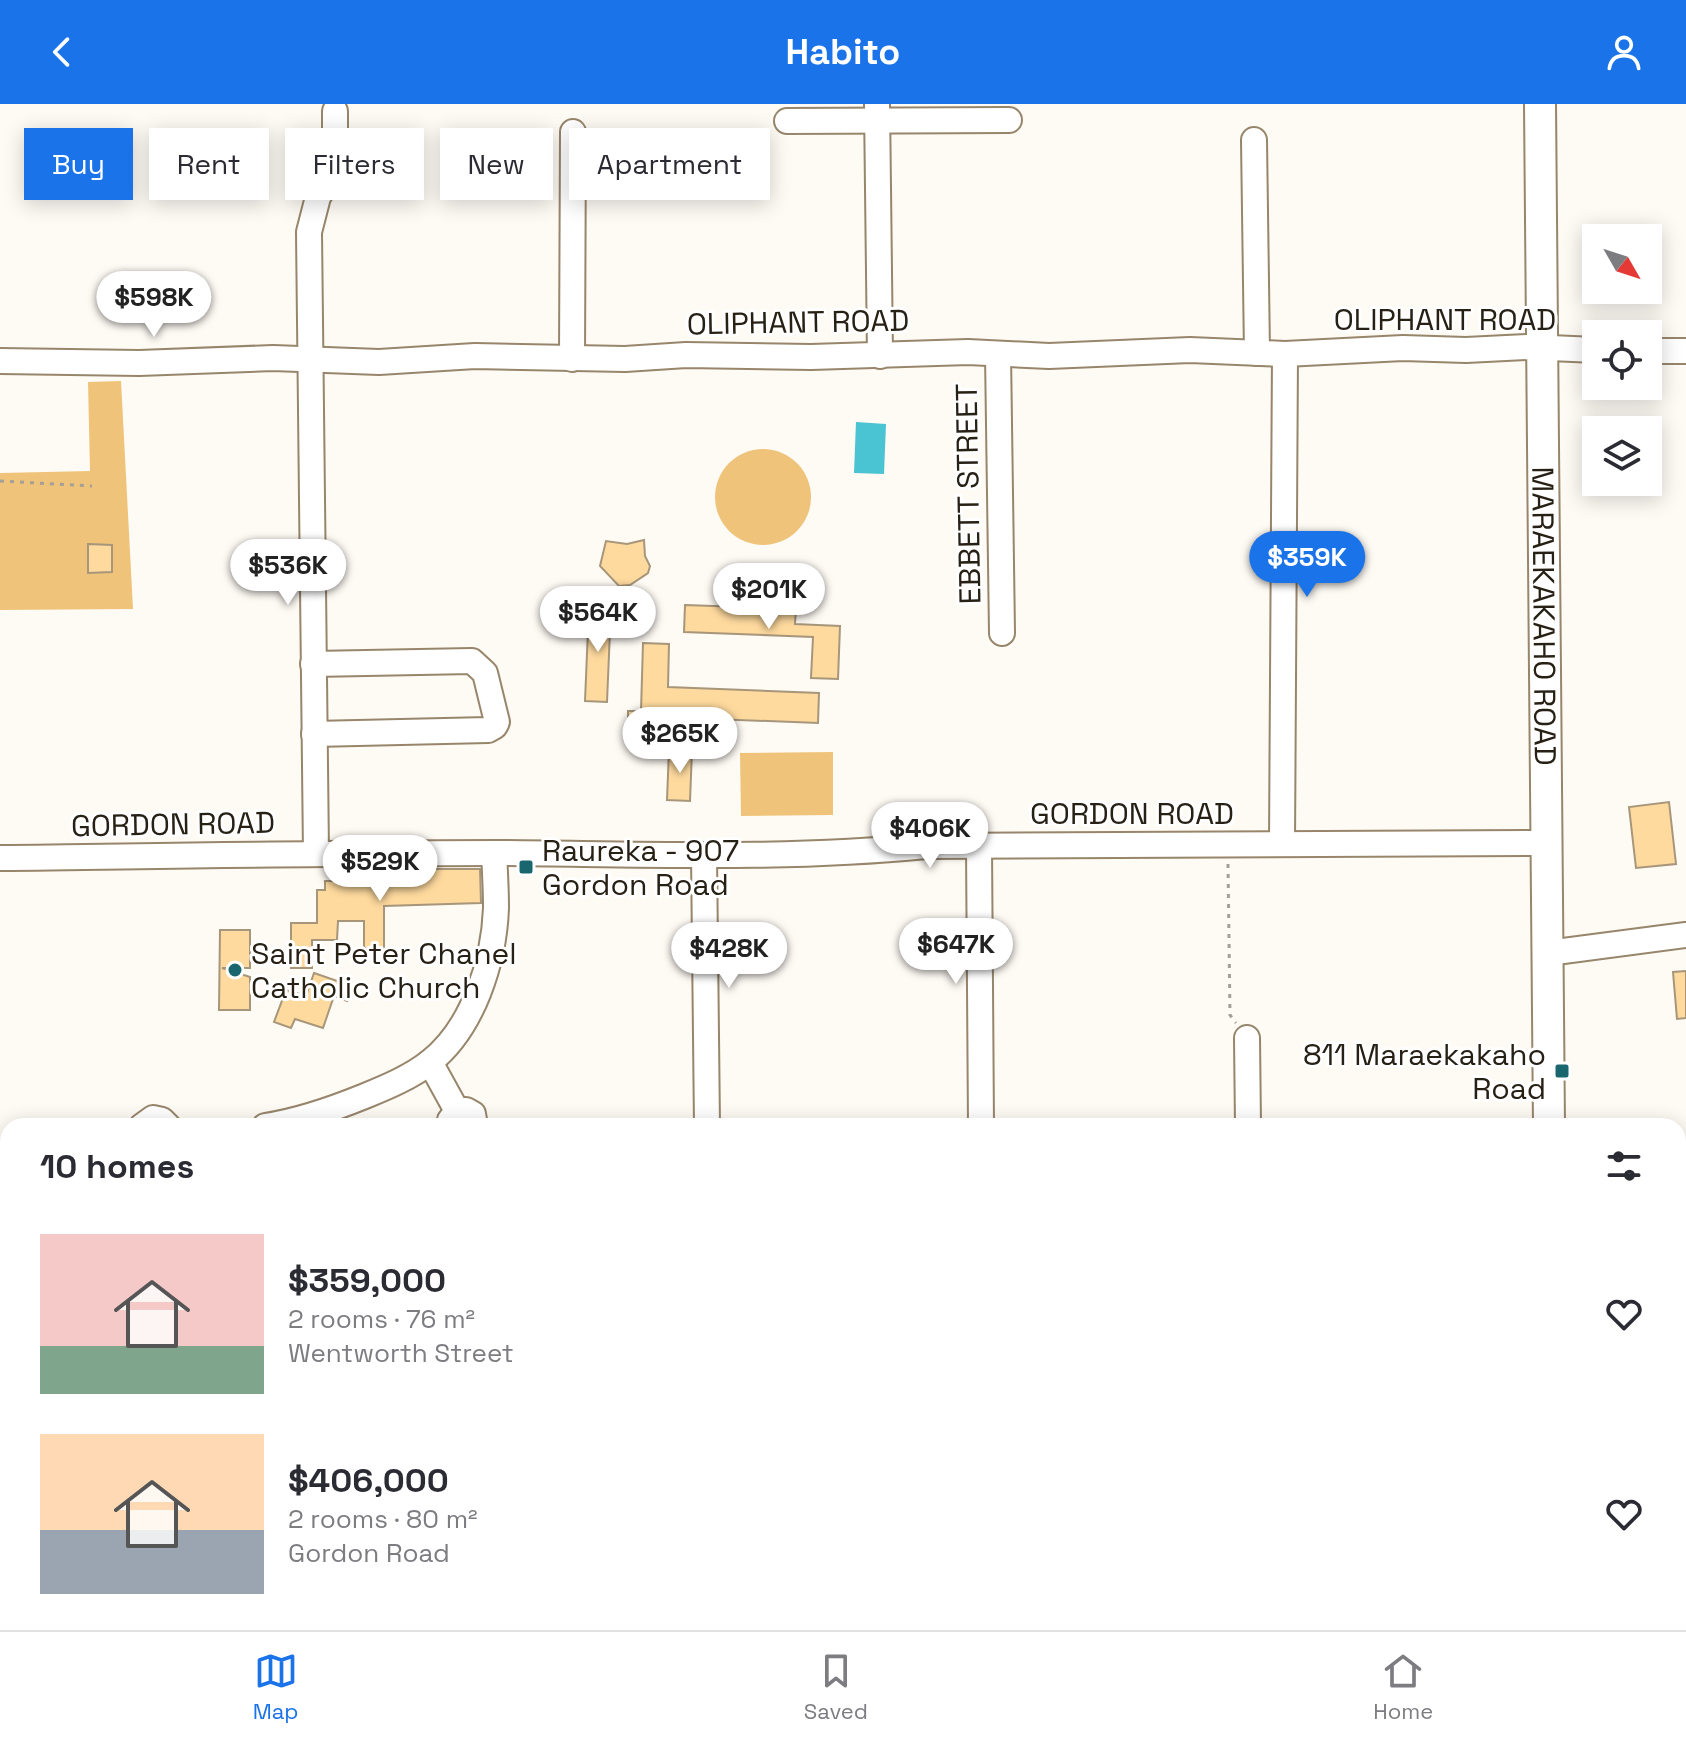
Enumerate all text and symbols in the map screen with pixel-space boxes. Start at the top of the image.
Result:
text: Habito [786,29,900,75]
icon: back [40,30,84,74]
icon: person [1602,30,1646,74]
chip: Buy [24,128,133,200]
chip: Rent [149,128,269,200]
chip: Filters [285,128,424,200]
chip: New [440,128,553,200]
chip: Apartment [569,128,770,200]
north arrow [1582,224,1662,304]
map controls [1582,224,1662,496]
pin: $598K [98,271,210,339]
text: $598K [114,280,194,314]
street label: OLIPHANT ROAD [1334,300,1556,339]
street label: OLIPHANT ROAD [686,301,910,343]
button: locate [1582,320,1662,400]
street label: EBBETT STREET [947,383,989,605]
button: layers [1582,416,1662,496]
street label: MARAEKAKAHO ROAD [1524,466,1565,766]
pin: $359K [1251,531,1363,599]
pin: $536K [232,539,344,607]
text: $359K [1267,540,1347,574]
text: $536K [248,548,328,582]
pin: $201K [713,563,825,631]
text: $201K [731,572,807,606]
pin: $564K [542,586,654,654]
text: $564K [558,595,638,629]
pin: $265K [624,707,736,775]
text: $265K [640,716,720,750]
street label: GORDON ROAD [1030,794,1234,833]
pin: $406K [874,802,986,870]
street label: GORDON ROAD [71,803,275,845]
text: $406K [889,811,971,845]
place label: Raureka - 907 Gordon Road [542,831,739,904]
pin: $529K [324,835,436,903]
text: $529K [341,844,419,878]
marker: Raureka - 907 Gordon Road [517,858,535,876]
pin: $647K [900,918,1012,986]
pin: $428K [673,922,785,990]
text: $647K [917,927,995,961]
text: $428K [689,931,769,965]
place label: Saint Peter Chanel Catholic Church [251,934,517,1007]
marker: Saint Peter Chanel Catholic Church [226,961,244,979]
place label: 811 Maraekakaho Road [1303,1035,1546,1108]
marker: 811 Maraekakaho Road [1553,1062,1571,1080]
icon: filters [1602,1144,1646,1188]
text: 10 homes [40,1145,194,1188]
text: $359,000 [288,1259,446,1302]
icon: home [104,1266,200,1362]
icon: heart [1602,1292,1646,1336]
text: 2 rooms · 76 m² [288,1302,475,1336]
text: Wentworth Street [288,1336,514,1370]
text: $406,000 [288,1459,449,1502]
icon: home [104,1466,200,1562]
icon: heart [1602,1492,1646,1536]
text: 2 rooms · 80 m² [288,1502,478,1536]
text: Gordon Road [288,1536,450,1570]
tab: Map [253,1649,299,1725]
tab: Saved [804,1649,868,1725]
tab: Home [1373,1649,1433,1725]

